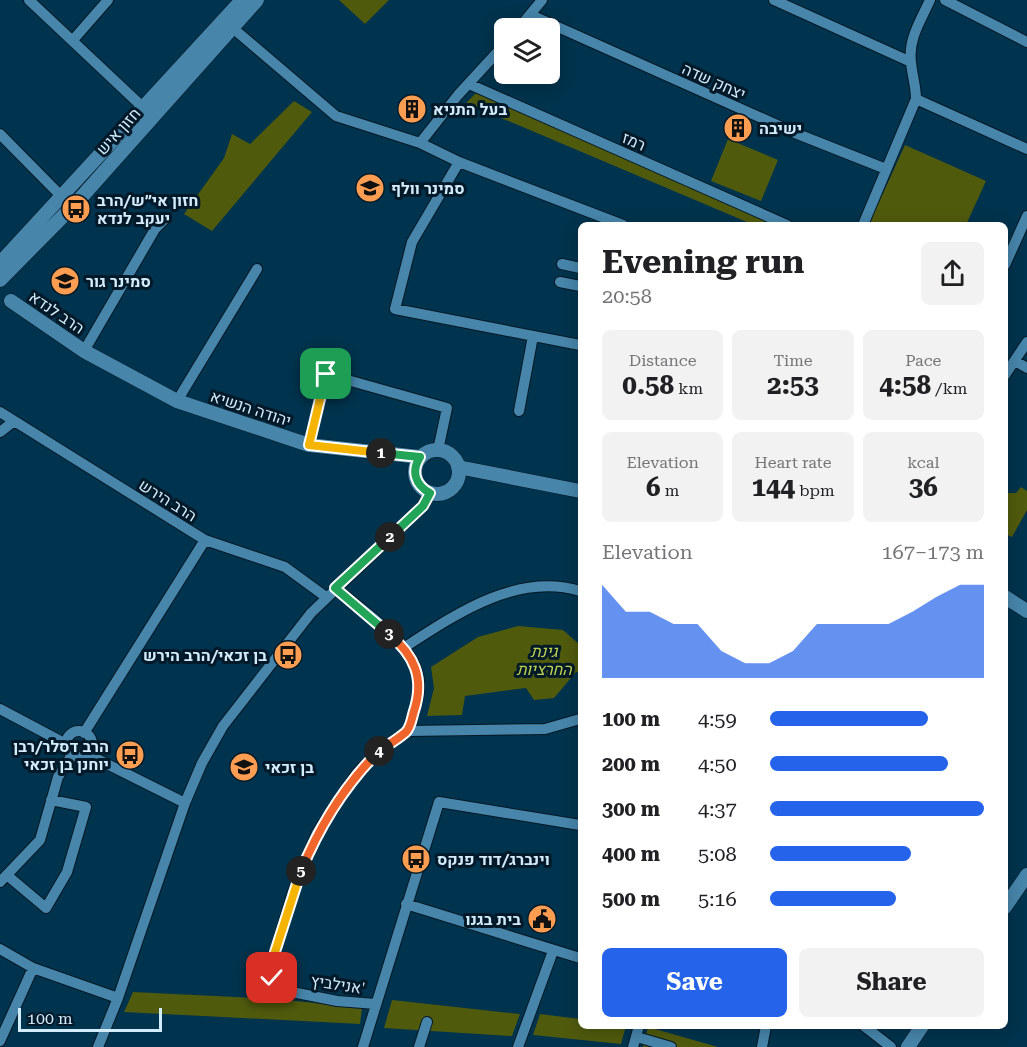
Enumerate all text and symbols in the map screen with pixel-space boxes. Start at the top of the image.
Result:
map controls [494,18,560,84]
button: layers [494,18,560,84]
street label: יצחק שדה [679,59,749,104]
building icon: בעל התניא [396,93,428,125]
place label: בעל התניא [433,100,507,119]
street label: חזון איש [92,104,144,159]
building icon: ישיבה [722,112,754,144]
place label: ישיבה [759,119,802,138]
street label: רמז [619,128,648,155]
school or university icon: סמינר וולף [354,172,386,204]
place label: סמינר וולף [391,179,465,198]
place label: חזון אי״ש/הרב יעקב לנדא [97,191,198,228]
bus stop icon: חזון אי״ש/הרב יעקב לנדא [60,193,92,225]
text: Evening run [602,242,804,281]
button: share [921,242,984,305]
school or university icon: סמינר גור [49,265,81,297]
place label: סמינר גור [86,272,151,291]
text: 20:58 [602,284,652,308]
street label: הרב לנדא [26,287,88,338]
pin [300,348,351,399]
text: Distance [629,351,697,370]
text: Time [773,351,813,370]
text: Pace [905,351,941,370]
icon: arrive [309,357,342,390]
text: 0.58 [622,370,674,400]
text: 2:53 [767,370,819,400]
text: 4:58 [879,370,931,400]
text: km [674,379,703,398]
text: /km [931,379,967,398]
street label: יהודה הנשיא [208,387,294,430]
pin: 1 [366,438,396,468]
text: 1 [377,443,385,462]
text: Elevation [626,453,699,472]
text: Heart rate [755,453,831,472]
text: kcal [907,453,939,472]
text: 6 [646,472,661,502]
text: 144 [751,472,795,502]
text: 36 [909,472,938,502]
street label: הרב הירש [135,475,200,526]
text: m [661,481,679,500]
text: bpm [795,481,835,500]
pin: 2 [375,522,405,552]
text: 2 [386,527,394,546]
text: Elevation [602,540,693,564]
text: 167–173 m [881,540,984,564]
pin: 3 [374,619,404,649]
text: 3 [385,624,393,643]
bus stop icon: בן זכאי/הרב הירש [272,639,304,671]
park label: גינת החרציות [516,642,573,679]
place label: בן זכאי/הרב הירש [143,646,267,665]
text: 100 m [602,707,660,731]
text: 4:59 [698,707,737,731]
pin: 4 [364,736,394,766]
place label: הרב דסלר/רבן יוחנן בן זכאי [13,737,109,774]
bus stop icon: הרב דסלר/רבן יוחנן בן זכאי [114,739,146,771]
text: 4 [375,741,383,760]
school or university icon: בן זכאי [228,751,260,783]
text: 200 m [602,752,660,776]
text: 4:50 [698,752,737,776]
place label: בן זכאי [265,758,314,777]
text: 300 m [602,797,660,821]
text: 4:37 [698,797,737,821]
text: 400 m [602,842,660,866]
text: 5:08 [698,842,737,866]
bus stop icon: וינברג/דוד פנקס [400,843,432,875]
place label: וינברג/דוד פנקס [437,850,550,869]
pin: 5 [286,856,316,886]
text: 5 [297,861,305,880]
text: 500 m [602,887,660,911]
text: 5:16 [698,887,737,911]
public building icon: בית בגנו [526,903,558,935]
place label: בית בגנו [465,910,521,929]
button: Save [602,948,787,1017]
button: Share [799,948,984,1017]
pin [246,952,297,1003]
icon: check [255,961,288,994]
street label: אנילביץ' [309,971,366,998]
scale bar [18,1005,162,1032]
text: 100 m [27,1009,73,1028]

